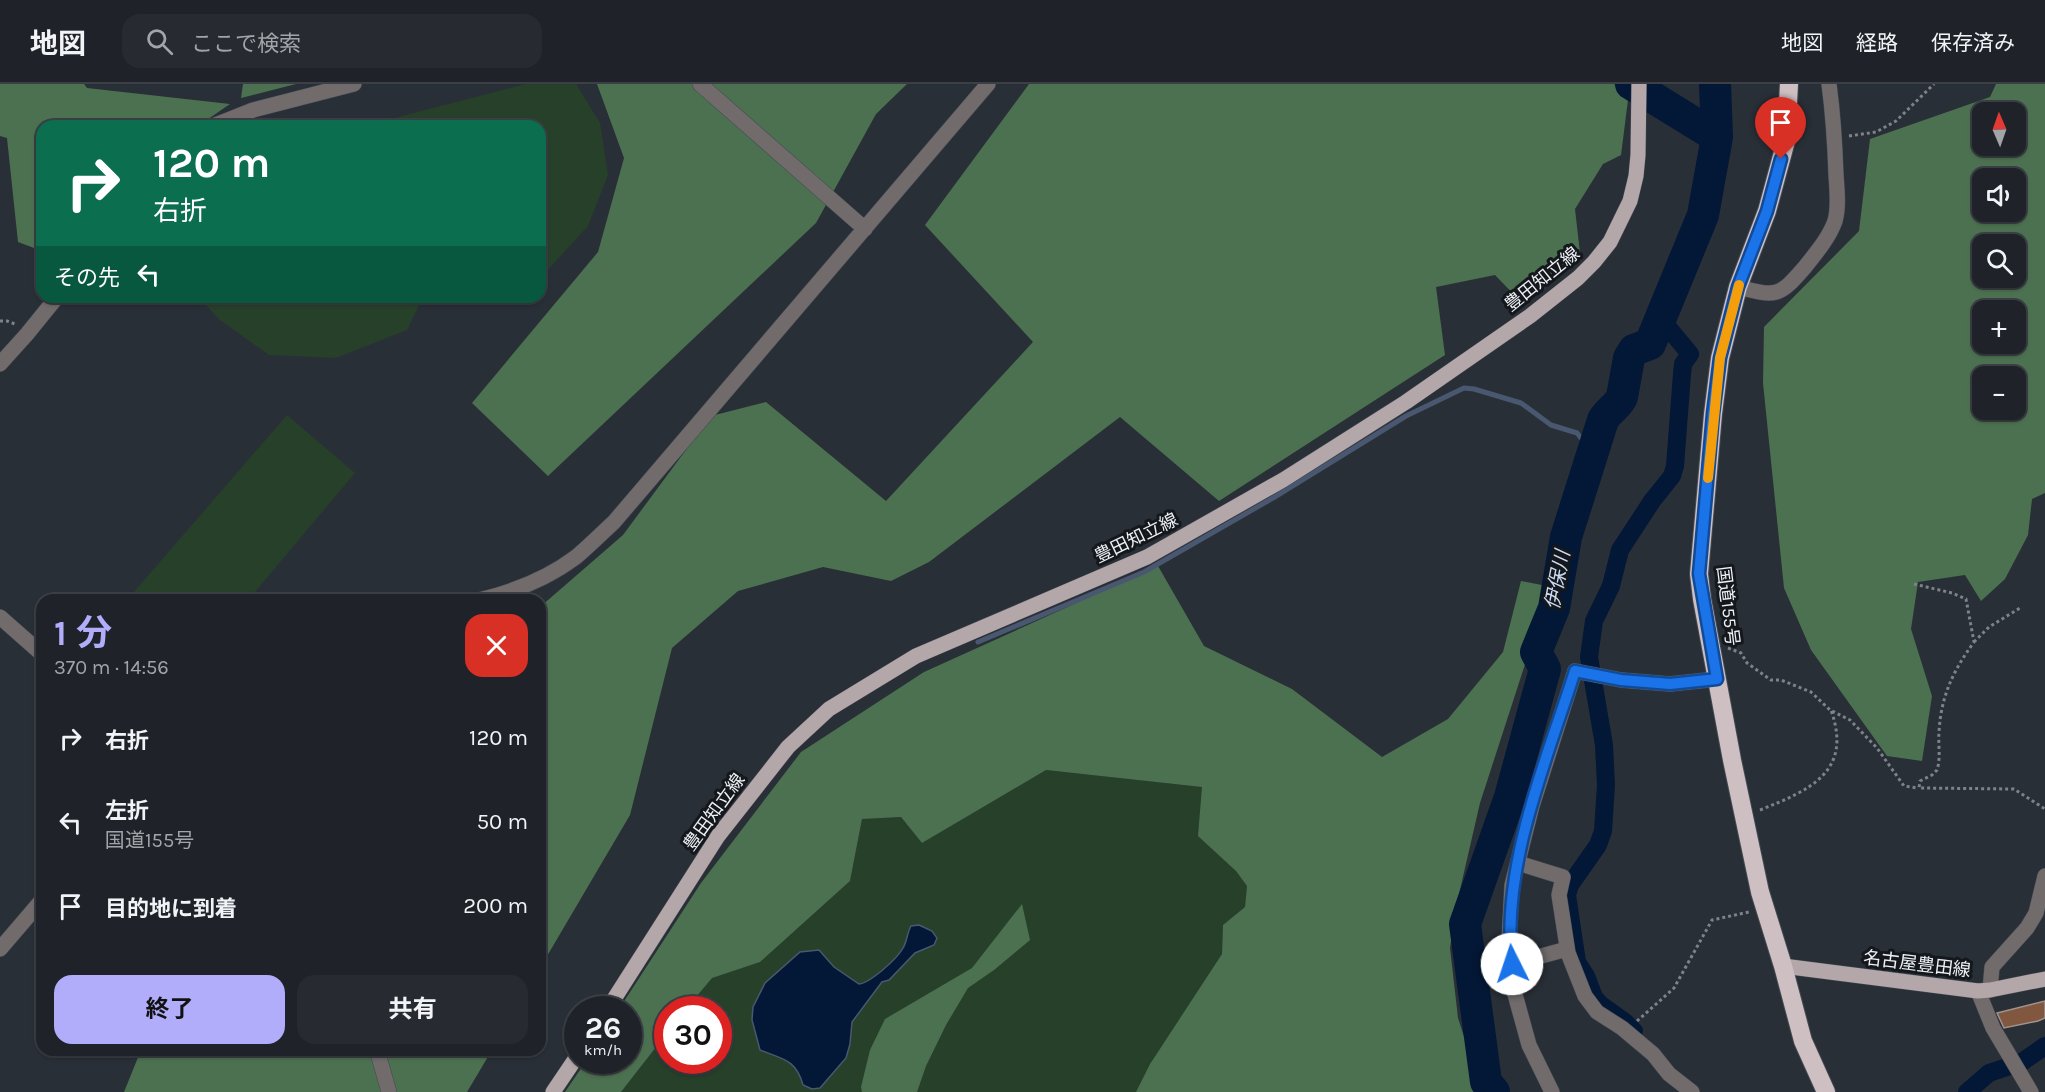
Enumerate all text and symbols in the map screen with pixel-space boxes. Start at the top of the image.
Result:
search box [122,14,542,68]
icon: search [143,25,176,58]
text: 地図 [30,27,86,60]
text: ここで検索 [191,31,301,57]
text: 地図 [1781,31,1823,55]
text: 経路 [1856,31,1898,55]
text: 保存済み [1931,31,2015,55]
pin [1755,97,1806,159]
north arrow [1972,102,2026,156]
map controls [1972,102,2026,420]
icon: arrive [1764,106,1797,139]
text: 120 m [153,138,270,188]
icon: right [54,144,132,222]
button: sound [1972,168,2026,222]
text: 右折 [153,195,207,227]
button: search [1972,234,2026,288]
street label: 豊田知立線 [1500,242,1584,316]
icon: left [132,258,165,291]
text: その先 [54,265,120,291]
button: + [1972,300,2026,354]
button: − [1972,366,2026,420]
street label: 豊田知立線 [1091,508,1181,568]
water label: 伊保川 [1540,546,1575,612]
street label: 国道155号 [1712,565,1744,647]
text: 1 分 [54,612,112,654]
button: close [465,614,528,677]
text: 370 m · 14:56 [54,656,169,679]
icon: right [54,722,87,755]
text: 120 m [469,725,528,751]
text: 右折 [105,728,149,754]
street label: 豊田知立線 [679,769,749,855]
text: 左折 [105,798,149,824]
icon: left [54,806,87,839]
text: 50 m [477,809,528,835]
text: 国道155号 [105,829,194,852]
icon: arrive [54,890,87,923]
text: 200 m [463,893,528,919]
text: 目的地に到着 [105,896,237,922]
position arrow [1480,932,1544,996]
street label: 名古屋豊田線 [1862,947,1972,981]
button: 終了 [54,975,285,1044]
button: 共有 [297,975,528,1044]
speed limit sign: 30 [654,996,732,1074]
text: 26 [585,1010,621,1046]
text: km/h [584,1041,622,1059]

